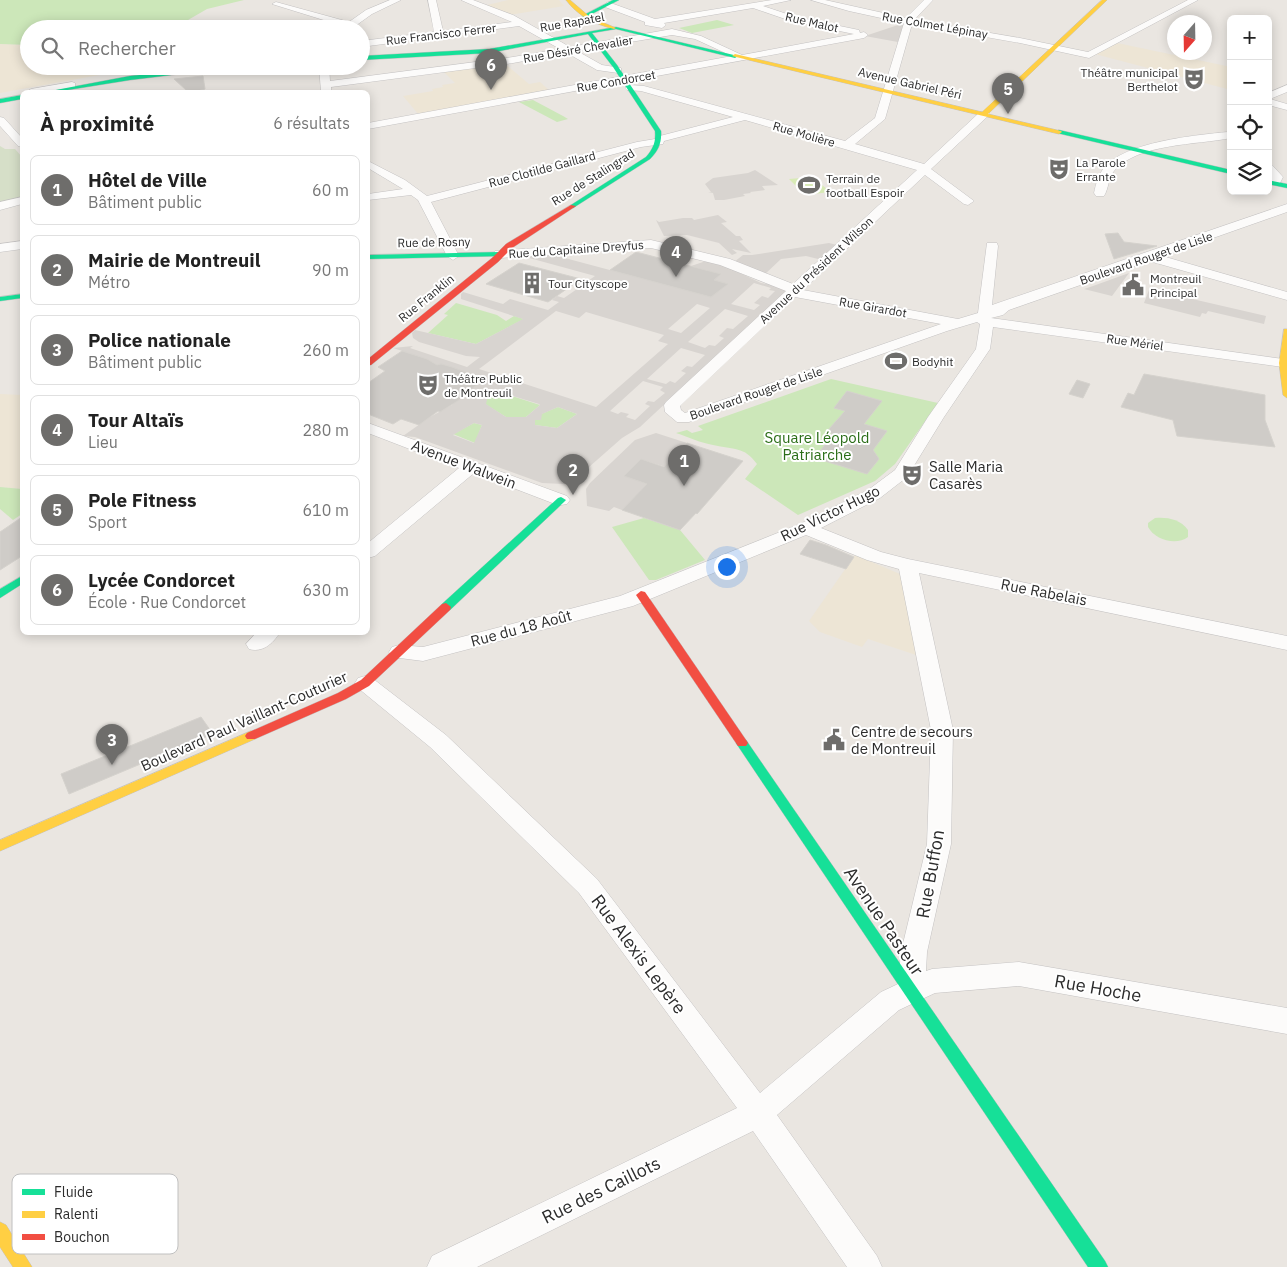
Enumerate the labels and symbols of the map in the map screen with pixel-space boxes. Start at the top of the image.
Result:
street label: Rue Colmet Lépinay [881,8,989,42]
street label: Rue Rapatel [539,9,605,35]
street label: Rue Malot [784,9,840,35]
north arrow [1167,15,1212,60]
street label: Rue Francisco Ferrer [385,20,498,48]
street label: Rue Désiré Chevalier [522,32,635,66]
pin: 6 [475,49,507,90]
street label: Avenue Gabriel Péri [857,64,963,102]
place label: Théâtre municipal Berthelot [1081,65,1178,94]
theatre icon: Théâtre municipal Berthelot [1181,66,1207,92]
street label: Rue Condorcet [575,67,657,95]
pin: 5 [992,73,1024,114]
street label: Rue Molière [771,118,837,150]
street label: Rue de Stalingrad [549,145,637,209]
street label: Rue Clotilde Gaillard [487,148,597,190]
place label: La Parole Errante [1076,155,1126,184]
theatre icon: La Parole Errante [1046,156,1072,182]
place label: Terrain de football Espoir [826,171,905,200]
sports icon: Terrain de football Espoir [796,172,822,198]
street label: Avenue du Président Wilson [756,213,876,327]
street label: Boulevard Rouget de Lisle [1078,228,1215,288]
street label: Rue de Rosny [397,234,471,250]
pin: 4 [660,236,692,277]
street label: Rue du Capitaine Dreyfus [508,237,644,261]
building icon: Tour Cityscope [519,270,545,296]
street label: Rue Franklin [395,271,457,325]
place label: Montreuil Principal [1150,271,1202,300]
public building icon: Montreuil Principal [1120,272,1146,298]
place label: Tour Cityscope [548,276,628,291]
street label: Rue Girardot [838,294,908,320]
street label: Rue Mériel [1105,331,1165,353]
sports icon: Bodyhit [883,348,909,374]
place label: Bodyhit [912,354,954,369]
street label: Boulevard Rouget de Lisle [688,363,825,423]
place label: Théâtre Public de Montreuil [444,371,522,400]
theatre icon: Théâtre Public de Montreuil [415,372,441,398]
park label: Square Léopold Patriarche [764,428,870,464]
street label: Avenue Walwein [409,435,519,493]
pin: 1 [668,445,700,486]
pin: 2 [557,454,589,495]
place label: Salle Maria Casarès [929,457,1003,493]
theatre icon: Salle Maria Casarès [899,462,925,488]
street label: Rue Victor Hugo [777,481,883,545]
your location [714,554,740,580]
street label: Rue Rabelais [999,574,1089,610]
street label: Rue du 18 Août [468,605,574,651]
street label: Boulevard Paul Vaillant-Couturier [138,667,351,775]
place label: Centre de secours de Montreuil [851,722,973,758]
pin: 3 [96,724,128,765]
public building icon: Centre de secours de Montreuil [821,727,847,753]
street label: Rue Buffon [911,828,949,920]
street label: Avenue Pasteur [839,862,929,980]
street label: Rue Alexis Lepère [586,890,692,1019]
street label: Rue Hoche [1053,969,1143,1007]
street label: Rue des Caillots [538,1151,664,1229]
legend [12,1174,178,1254]
text: Fluide [54,1183,93,1201]
text: Ralenti [54,1205,98,1223]
text: Bouchon [54,1228,110,1246]

